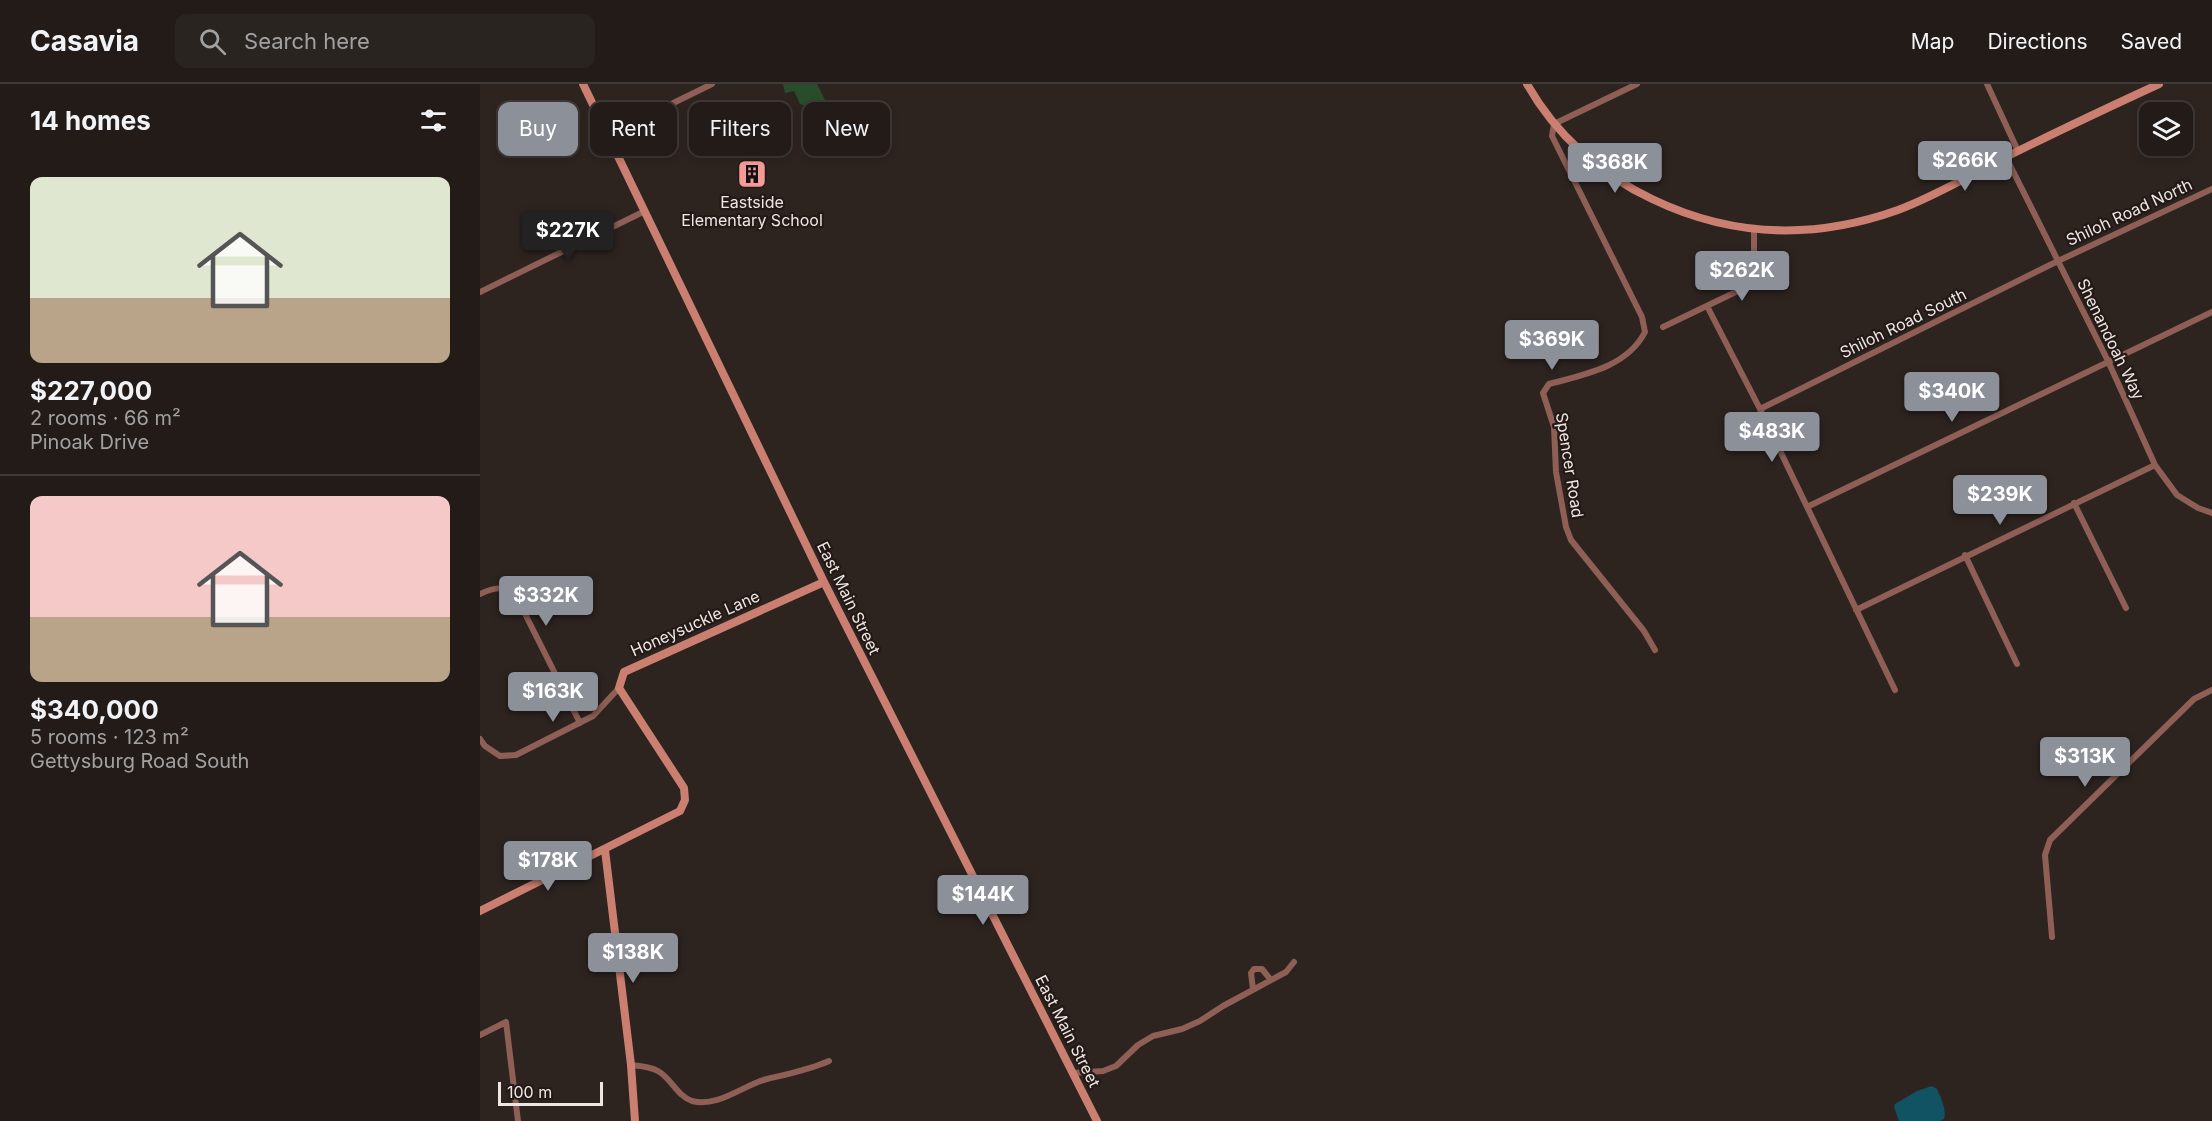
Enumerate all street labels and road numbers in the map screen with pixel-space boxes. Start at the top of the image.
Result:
street label: Shiloh Road North [2063,174,2195,250]
street label: Shenandoah Way [2073,275,2149,403]
street label: Shiloh Road South [1837,284,1969,362]
street label: Spencer Road [1552,411,1588,519]
street label: East Main Street [813,538,885,658]
street label: Honeysuckle Lane [627,586,763,660]
street label: East Main Street [1031,972,1105,1090]

